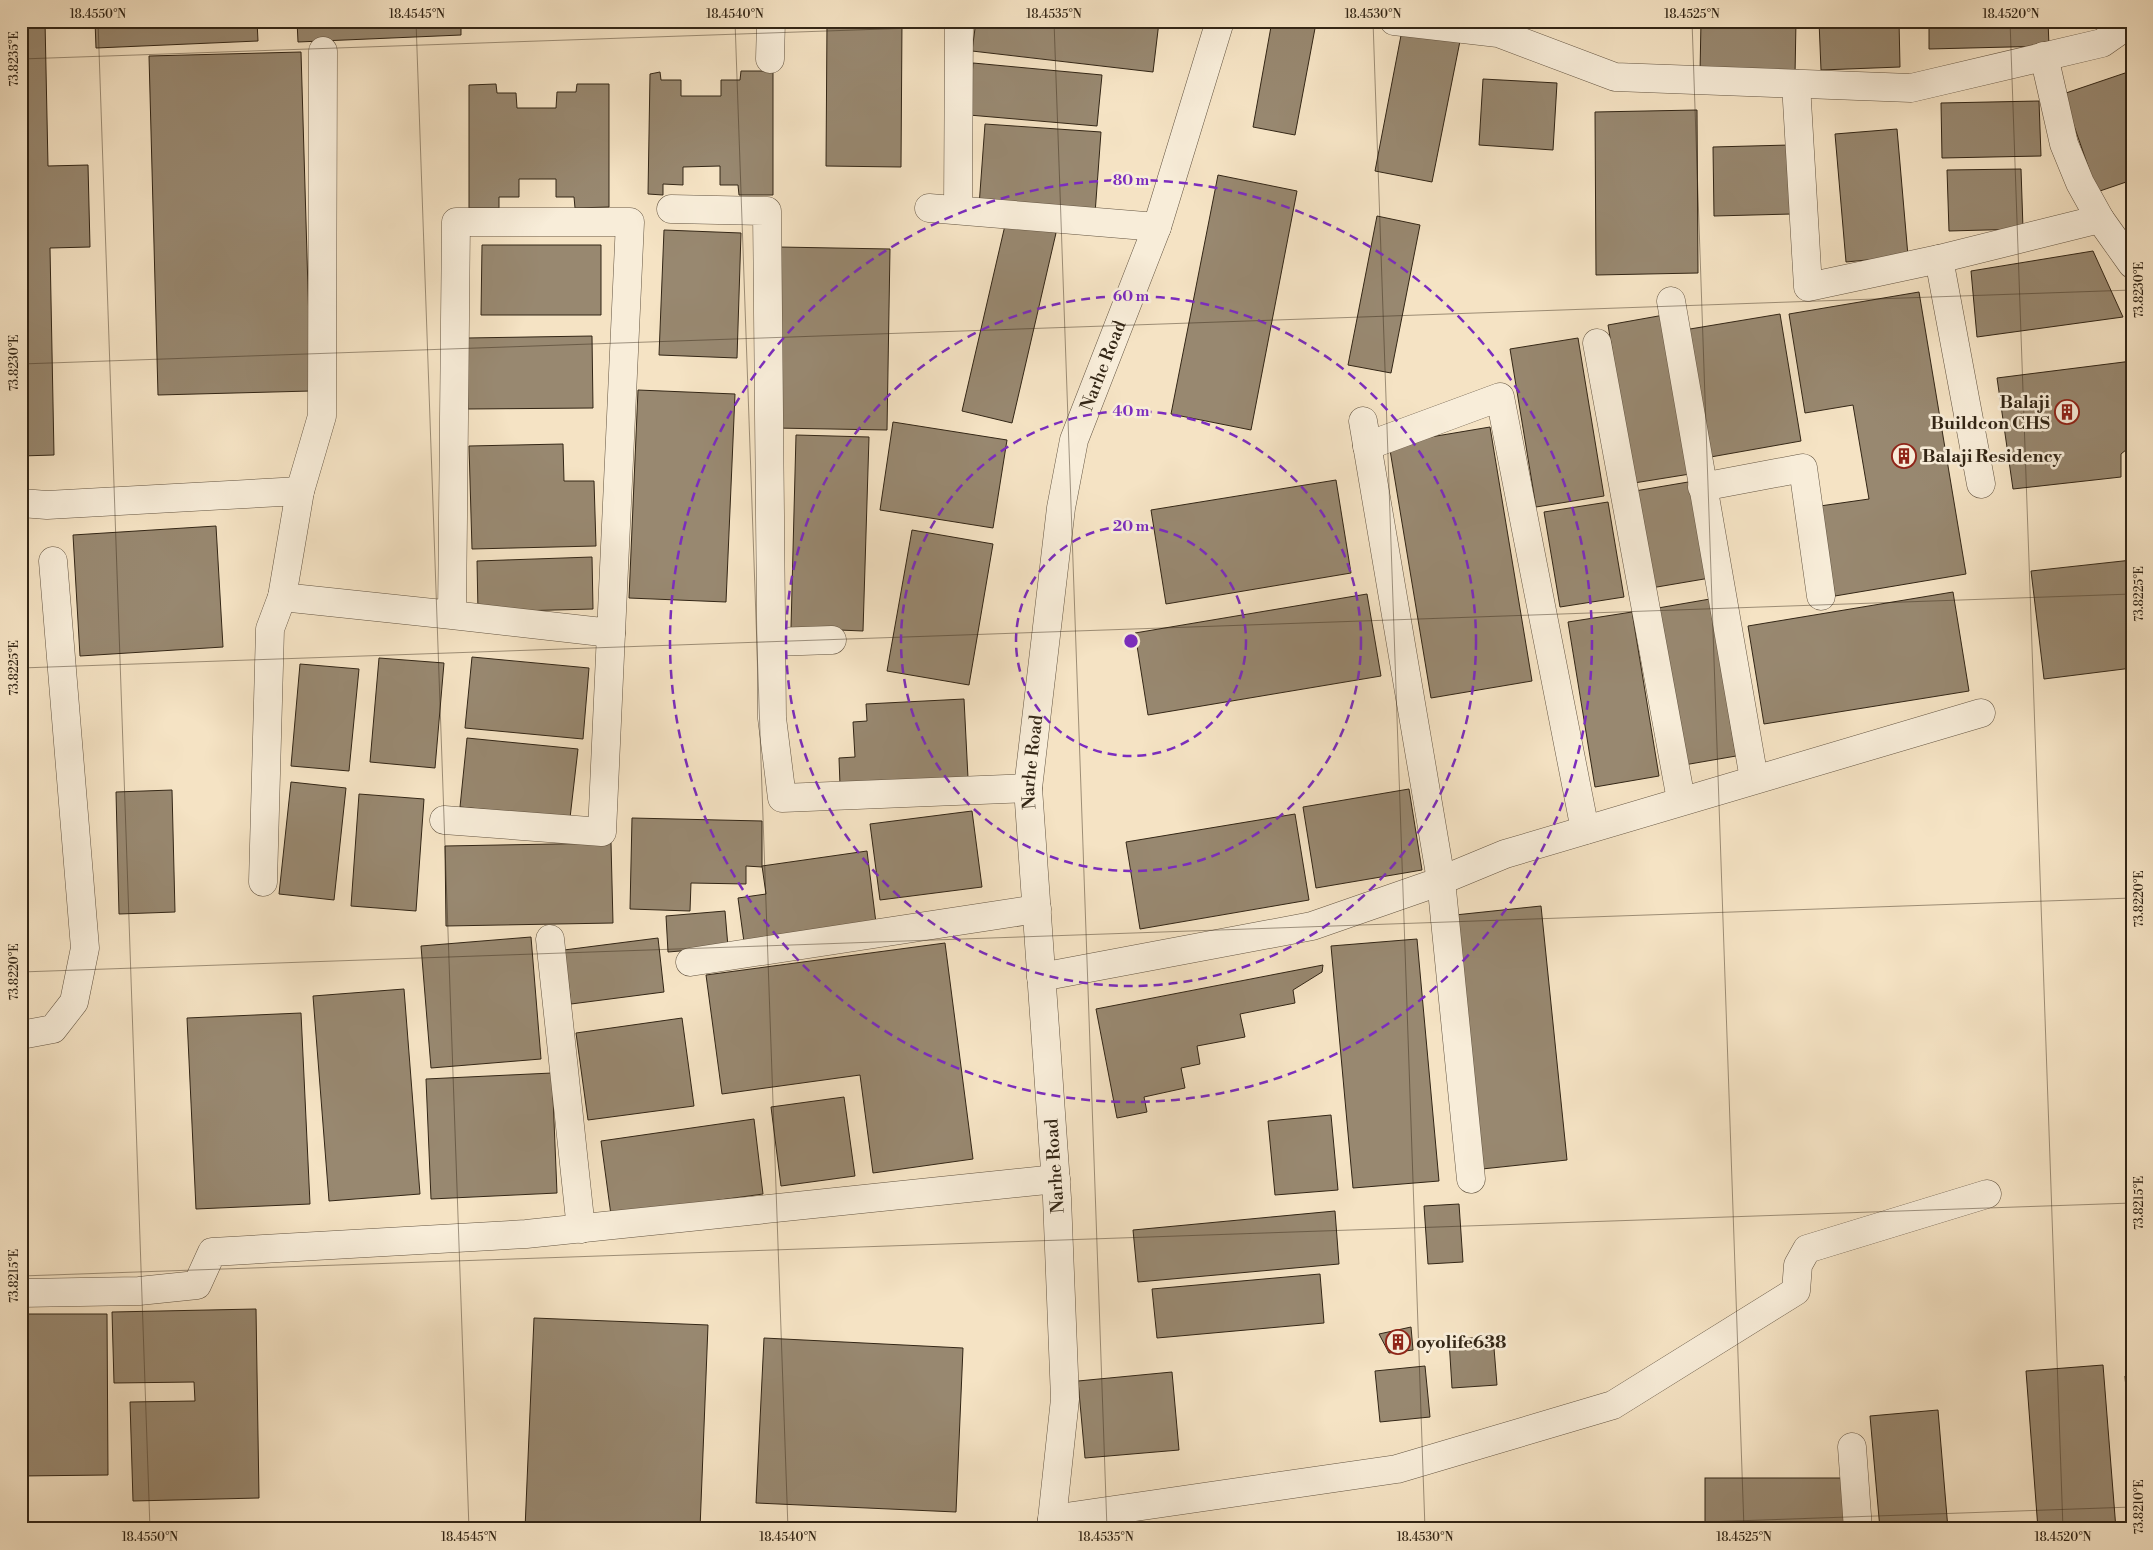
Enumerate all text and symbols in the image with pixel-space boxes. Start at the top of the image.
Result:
text: 18.4550°N [70,7,126,22]
text: 18.4545°N [389,7,445,22]
text: 18.4540°N [706,7,764,22]
text: 18.4535°N [1026,7,1082,22]
text: 18.4530°N [1345,7,1401,22]
text: 18.4525°N [1664,7,1720,22]
text: 18.4520°N [1983,7,2039,22]
text: 73.8235°E [7,31,22,87]
text: 80 m [1113,171,1150,190]
text: 73.8230°E [2132,262,2147,318]
text: 60 m [1113,287,1150,306]
street label: Narhe Road [1075,316,1131,414]
text: 73.8230°E [7,335,22,391]
place label: Balaji Buildcon CHS [1930,391,2050,435]
building icon: Balaji Buildcon CHS [2054,399,2080,425]
text: 40 m [1112,402,1150,421]
building icon: Balaji Residency [1891,443,1917,469]
place label: Balaji Residency [1922,445,2063,468]
text: 20 m [1113,517,1150,536]
text: 73.8225°E [2132,566,2147,622]
centre of rings [1122,632,1140,650]
text: 73.8225°E [7,640,22,696]
street label: Narhe Road [1016,713,1048,810]
text: 73.8220°E [2132,871,2147,927]
text: 73.8220°E [7,944,22,1000]
street label: Narhe Road [1040,1117,1070,1214]
text: 73.8215°E [2132,1176,2147,1230]
text: 73.8215°E [7,1249,22,1303]
building icon: oyolife638 [1385,1329,1411,1355]
place label: oyolife638 [1416,1331,1507,1354]
text: 73.8210°E [2132,1479,2147,1535]
text: 18.4550°N [122,1530,178,1545]
text: 18.4545°N [441,1530,497,1545]
text: 18.4540°N [759,1530,817,1545]
text: 18.4535°N [1078,1530,1134,1545]
text: 18.4530°N [1397,1530,1453,1545]
text: 18.4525°N [1716,1530,1772,1545]
text: 18.4520°N [2035,1530,2091,1545]

